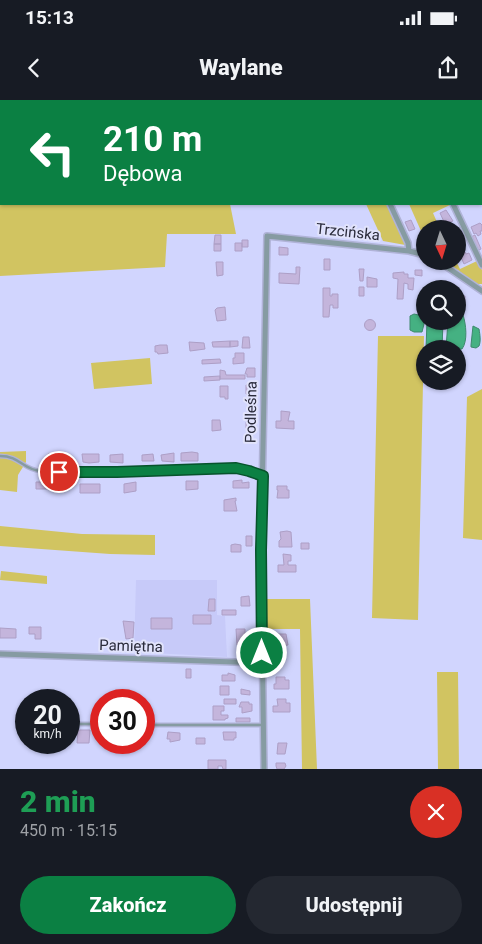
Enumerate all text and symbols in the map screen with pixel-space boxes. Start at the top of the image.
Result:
text: 15:13 [25,6,74,29]
icon: back [20,54,48,82]
icon: share [434,54,462,82]
text: Waylane [199,55,283,80]
text: 210 m [103,119,202,160]
icon: left [20,120,85,185]
text: Dębowa [103,161,183,186]
street label: Trzcińska [315,220,381,244]
north arrow [416,220,466,270]
map controls [416,220,466,390]
button: search [416,280,466,330]
button: layers [416,340,466,390]
street label: Podleśna [241,381,261,443]
pin [38,451,80,493]
icon: arrive [45,458,73,486]
position arrow [235,626,287,678]
street label: Pamiętna [99,636,163,656]
speed limit sign: 30 [90,689,155,754]
text: 20 [33,701,62,730]
text: km/h [33,727,62,741]
text: 2 min [20,784,96,819]
button: close [410,786,462,838]
text: 450 m · 15:15 [20,821,117,840]
button: Zakończ [20,876,236,934]
button: Udostępnij [246,876,462,934]

